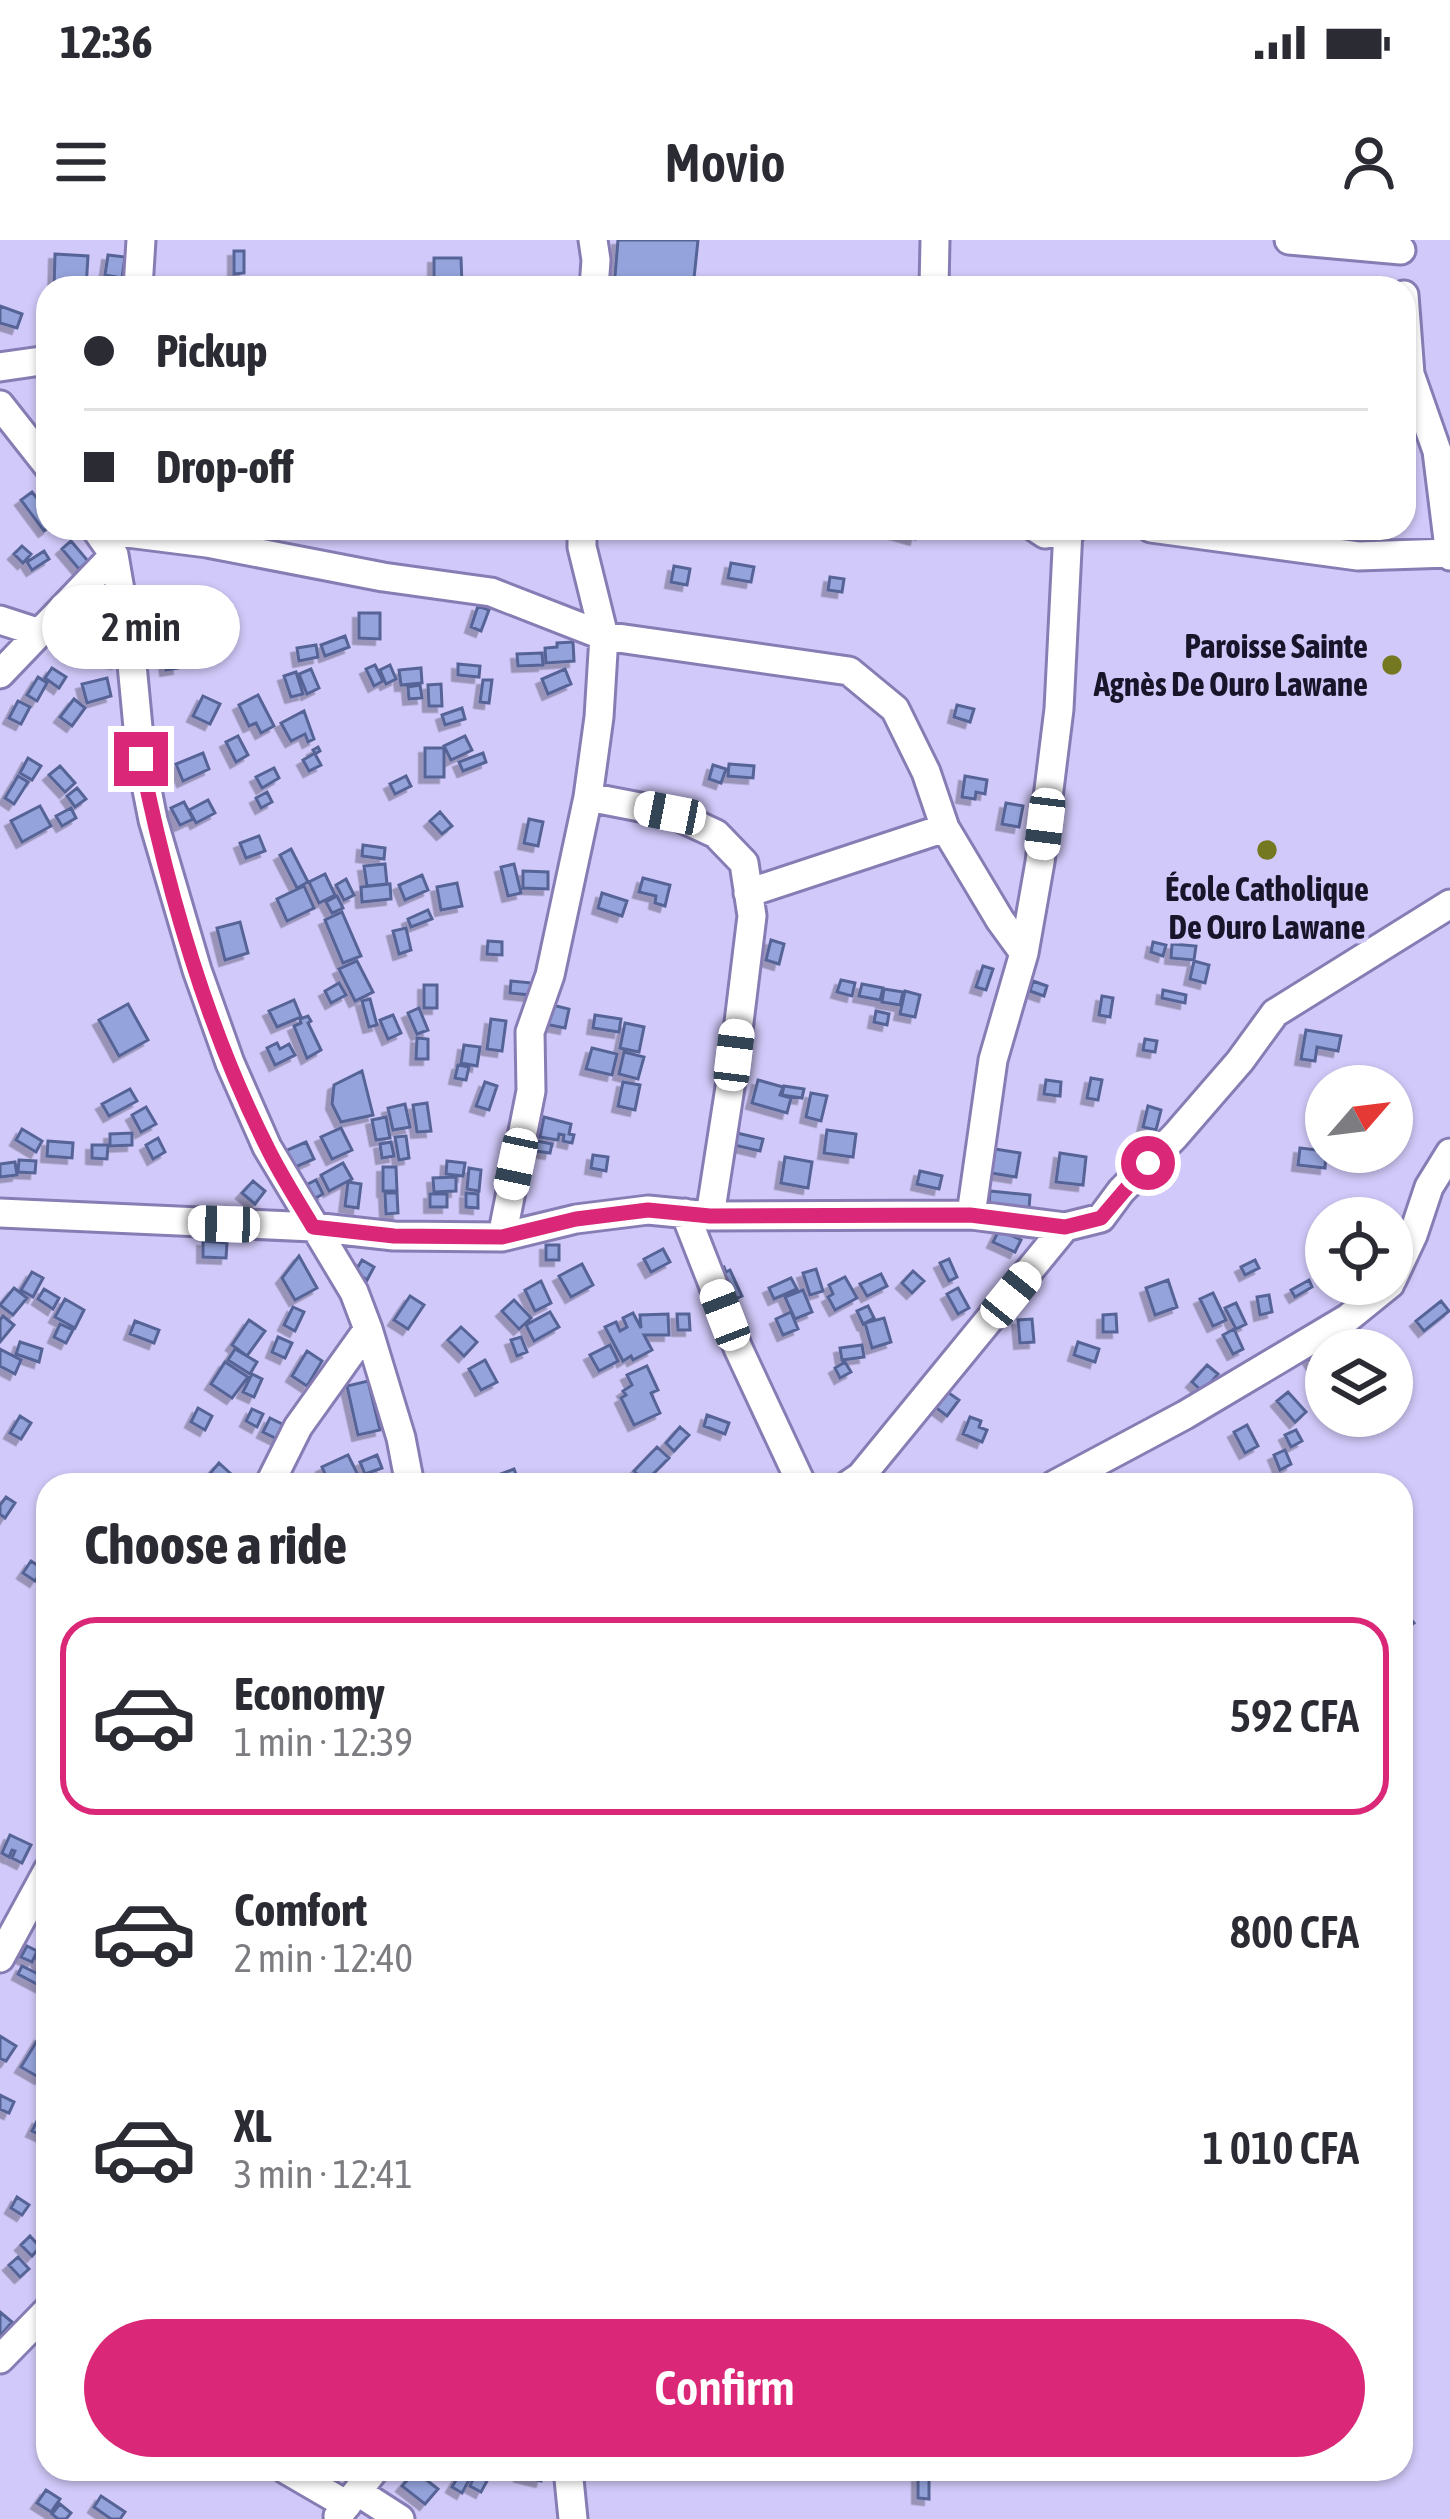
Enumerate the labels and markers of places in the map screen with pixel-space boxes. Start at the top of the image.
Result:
place label: Paroisse Sainte Agnès De Ouro Lawane [1093,627,1368,703]
marker: Paroisse Sainte Agnès De Ouro Lawane [1379,652,1405,678]
marker: École Catholique De Ouro Lawane [1254,837,1280,863]
place label: École Catholique De Ouro Lawane [1165,870,1369,946]

